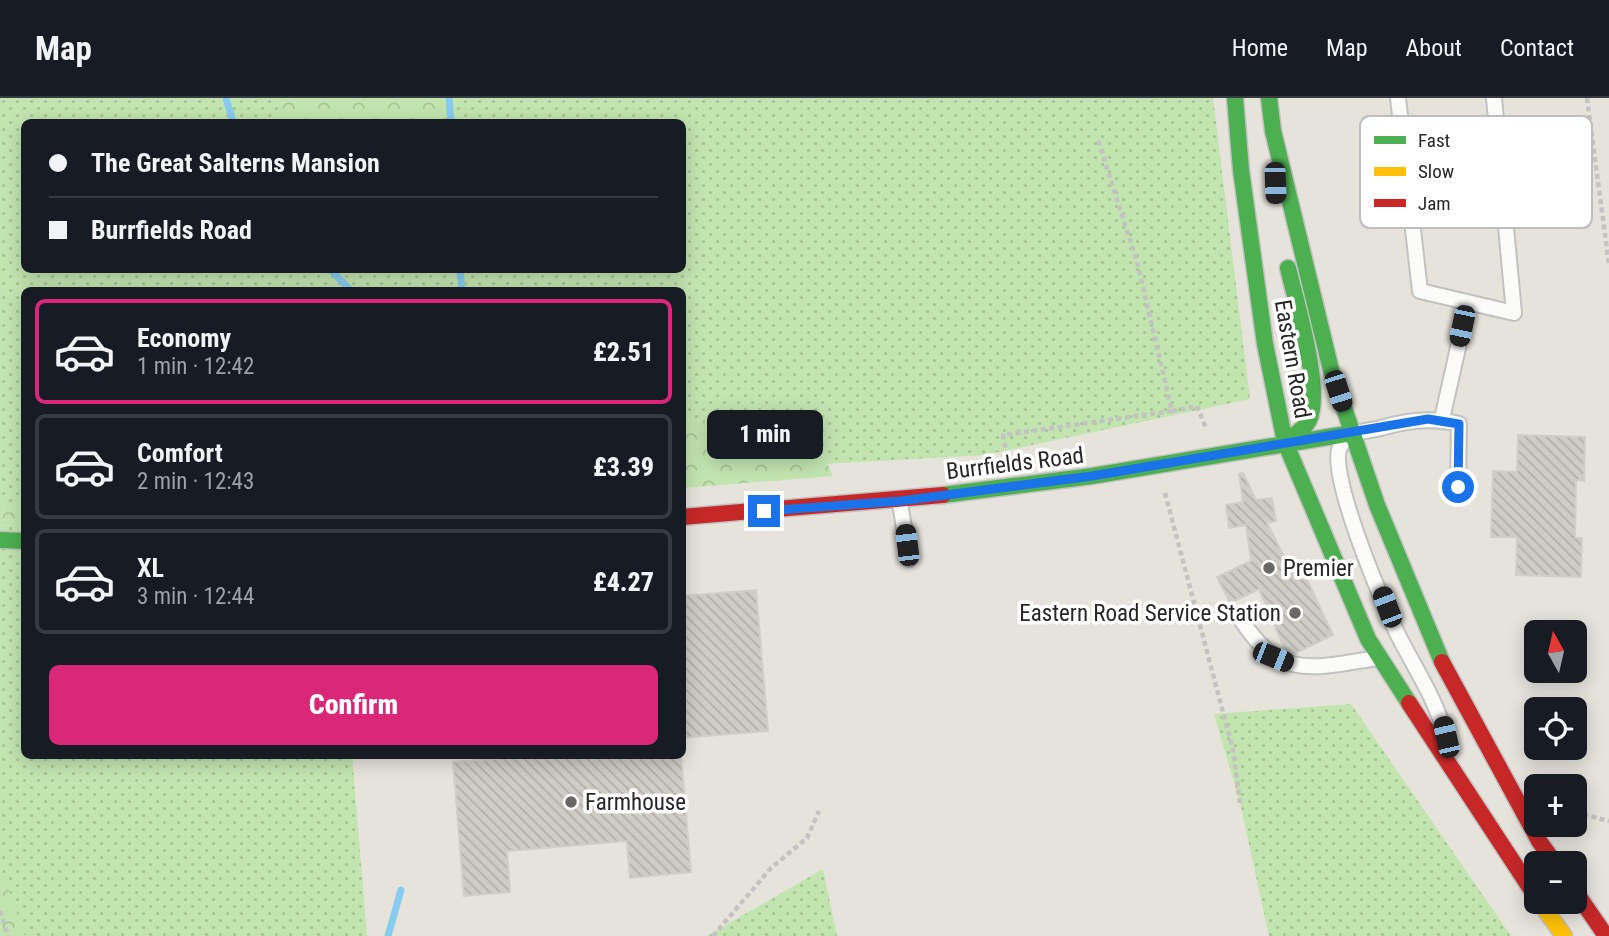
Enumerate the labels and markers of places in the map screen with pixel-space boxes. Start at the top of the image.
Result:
place label: Premier [1283,555,1354,582]
marker: Premier [1261,560,1277,576]
place label: Eastern Road Service Station [1019,600,1281,627]
marker: Eastern Road Service Station [1287,605,1303,621]
place label: Farmhouse [585,789,686,816]
marker: Farmhouse [563,794,579,810]

